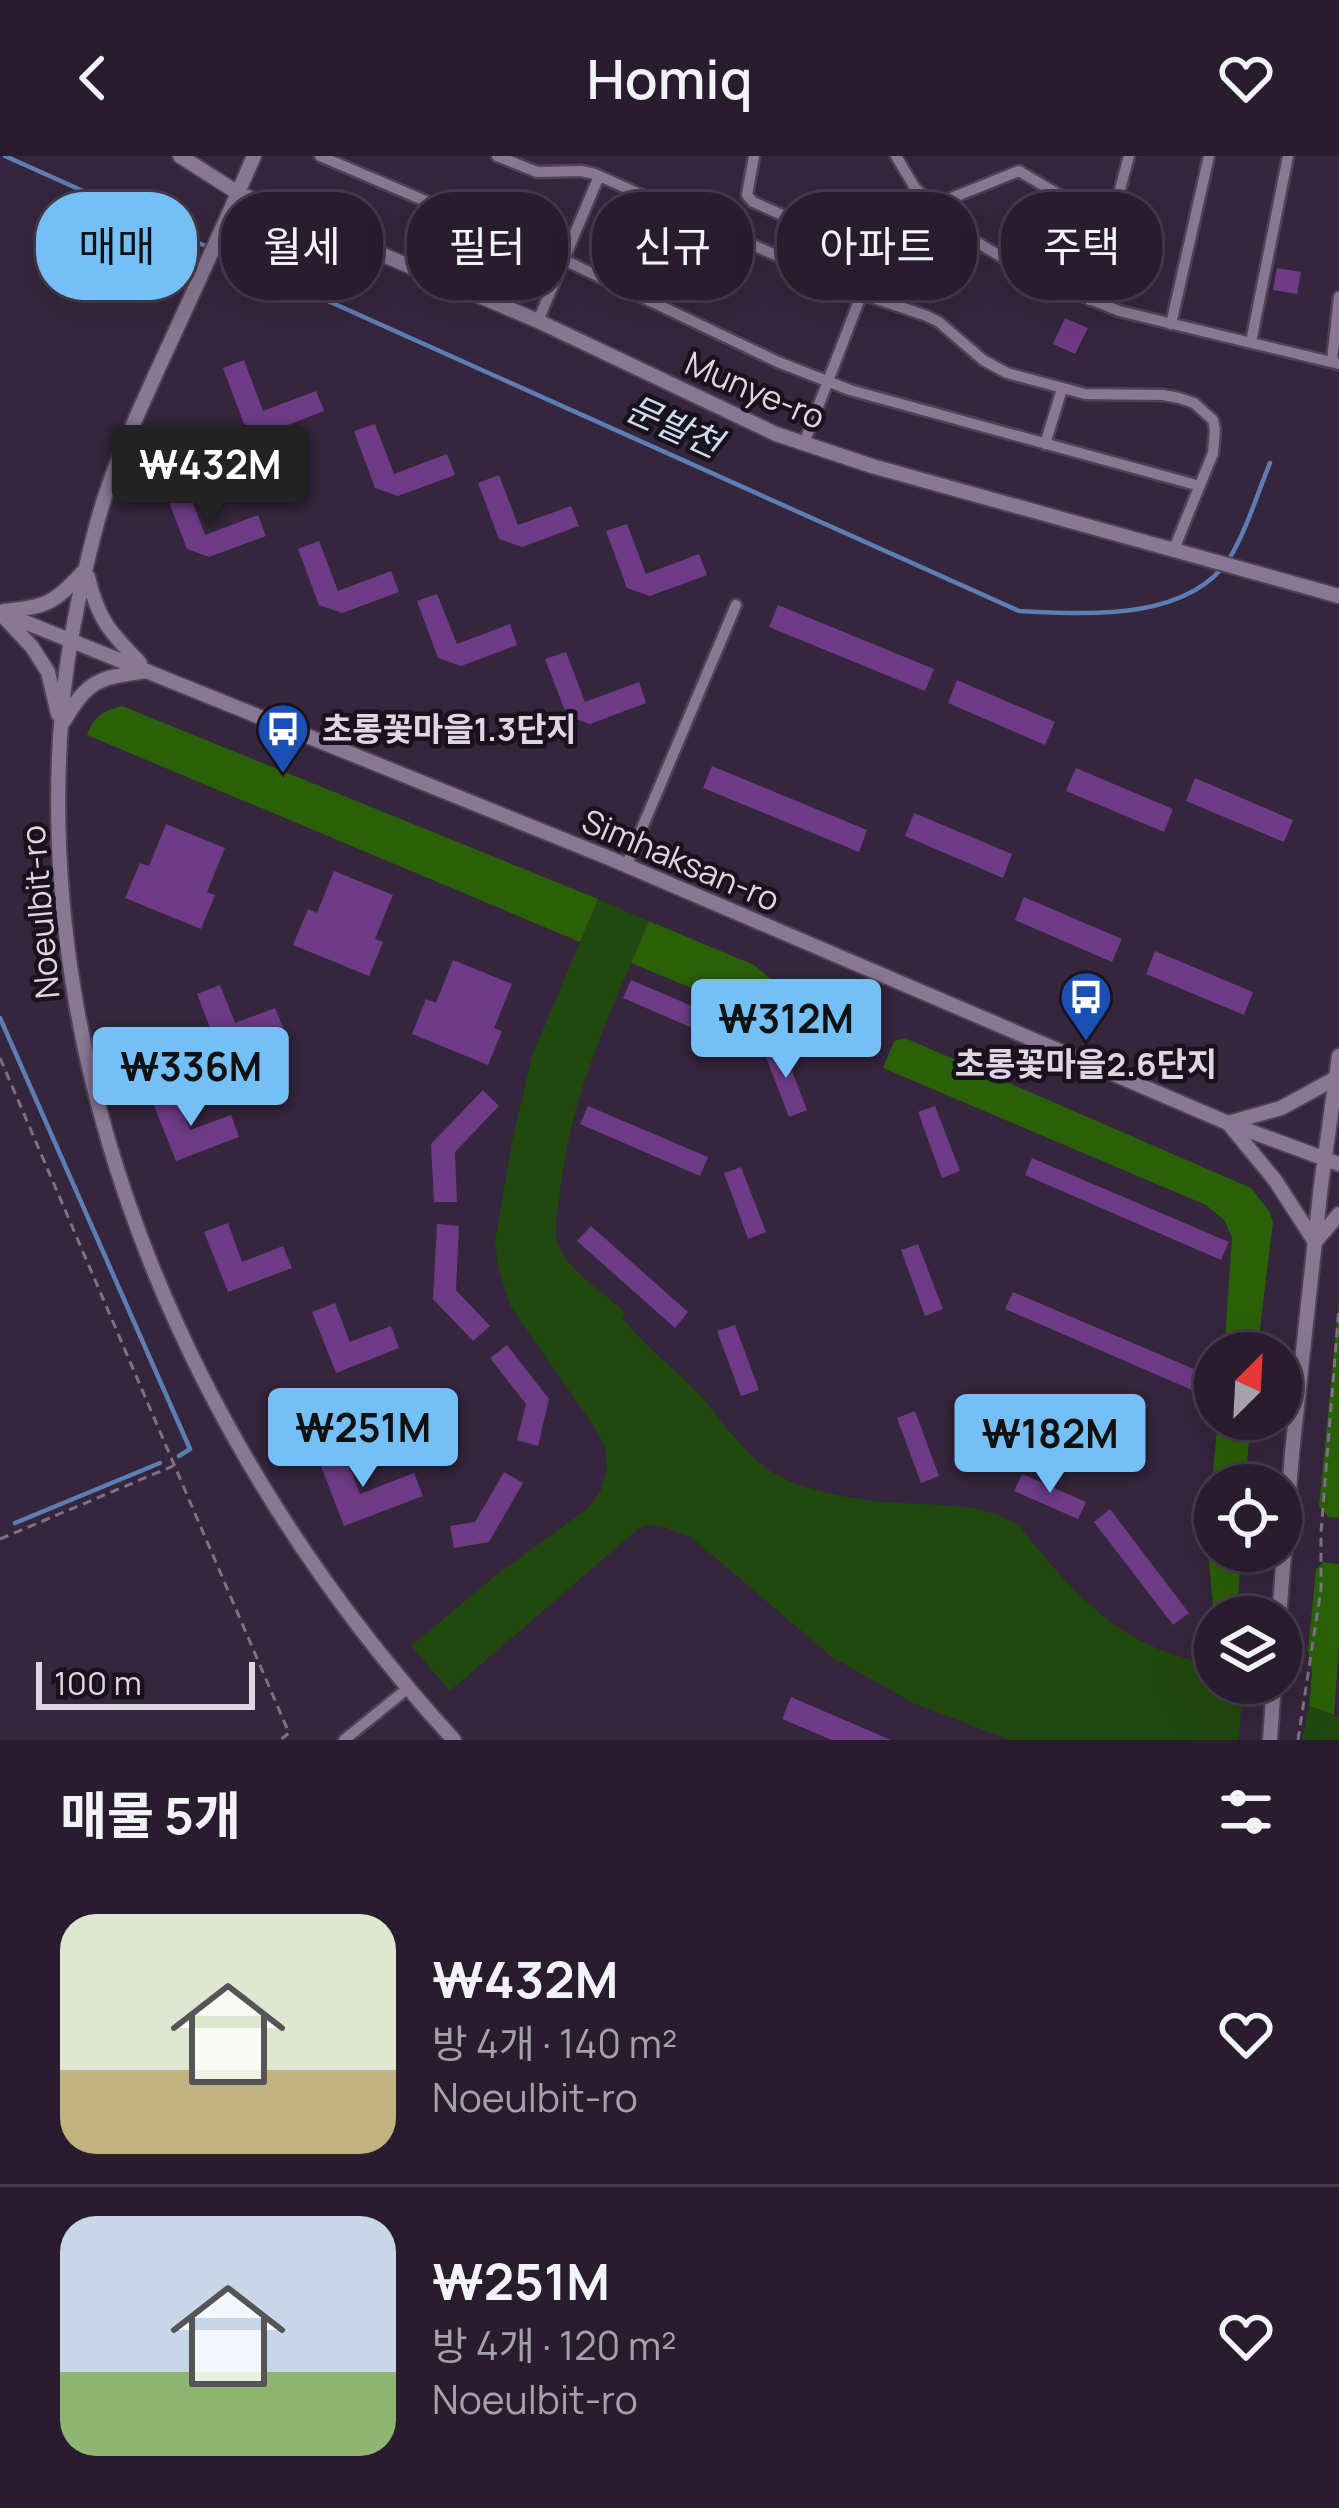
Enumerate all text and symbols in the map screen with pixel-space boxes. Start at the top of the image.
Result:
text: Homiq [587,41,753,115]
icon: back [60,45,126,111]
icon: heart [1213,45,1279,111]
chip: 매매 [36,192,197,300]
chip: 월세 [221,192,383,300]
chip: 필터 [407,192,568,300]
chip: 신규 [592,192,753,300]
chip: 아파트 [777,192,977,300]
chip: 주택 [1001,192,1162,300]
street label: Munye-ro [679,340,832,439]
water label: 문발천 [619,383,733,470]
pin: ₩432M [126,425,294,527]
text: ₩432M [139,437,281,491]
bus stop icon: 초롱꽃마을1.3단지 [255,701,311,775]
place label: 초롱꽃마을1.3단지 [322,706,577,751]
street label: Simhaksan-ro [576,798,787,921]
street label: Noeulbit-ro [10,823,70,1001]
bus stop icon: 초롱꽃마을2.6단지 [1058,969,1114,1043]
pin: ₩312M [702,979,870,1081]
text: ₩312M [718,991,854,1045]
pin: ₩336M [107,1027,275,1129]
text: ₩336M [120,1039,262,1093]
place label: 초롱꽃마을2.6단지 [955,1041,1217,1086]
north arrow [1194,1332,1302,1440]
map controls [1194,1332,1302,1704]
pin: ₩251M [279,1388,447,1490]
pin: ₩182M [966,1394,1134,1496]
text: ₩251M [295,1400,431,1454]
text: ₩182M [981,1406,1119,1460]
button: locate [1194,1464,1302,1572]
button: layers [1194,1596,1302,1704]
scale bar [36,1656,255,1709]
text: 100 m [54,1660,142,1705]
icon: filters [1213,1779,1279,1845]
text: 매물 5개 [60,1780,241,1849]
text: ₩432M [432,1944,618,2013]
icon: home [156,1962,300,2106]
icon: heart [1213,2001,1279,2067]
text: 방 4개 · 140 m² [432,2016,677,2070]
text: Noeulbit-ro [432,2070,638,2124]
text: ₩251M [432,2246,610,2315]
icon: home [156,2264,300,2408]
icon: heart [1213,2303,1279,2369]
text: 방 4개 · 120 m² [432,2318,677,2372]
text: Noeulbit-ro [432,2372,638,2426]

